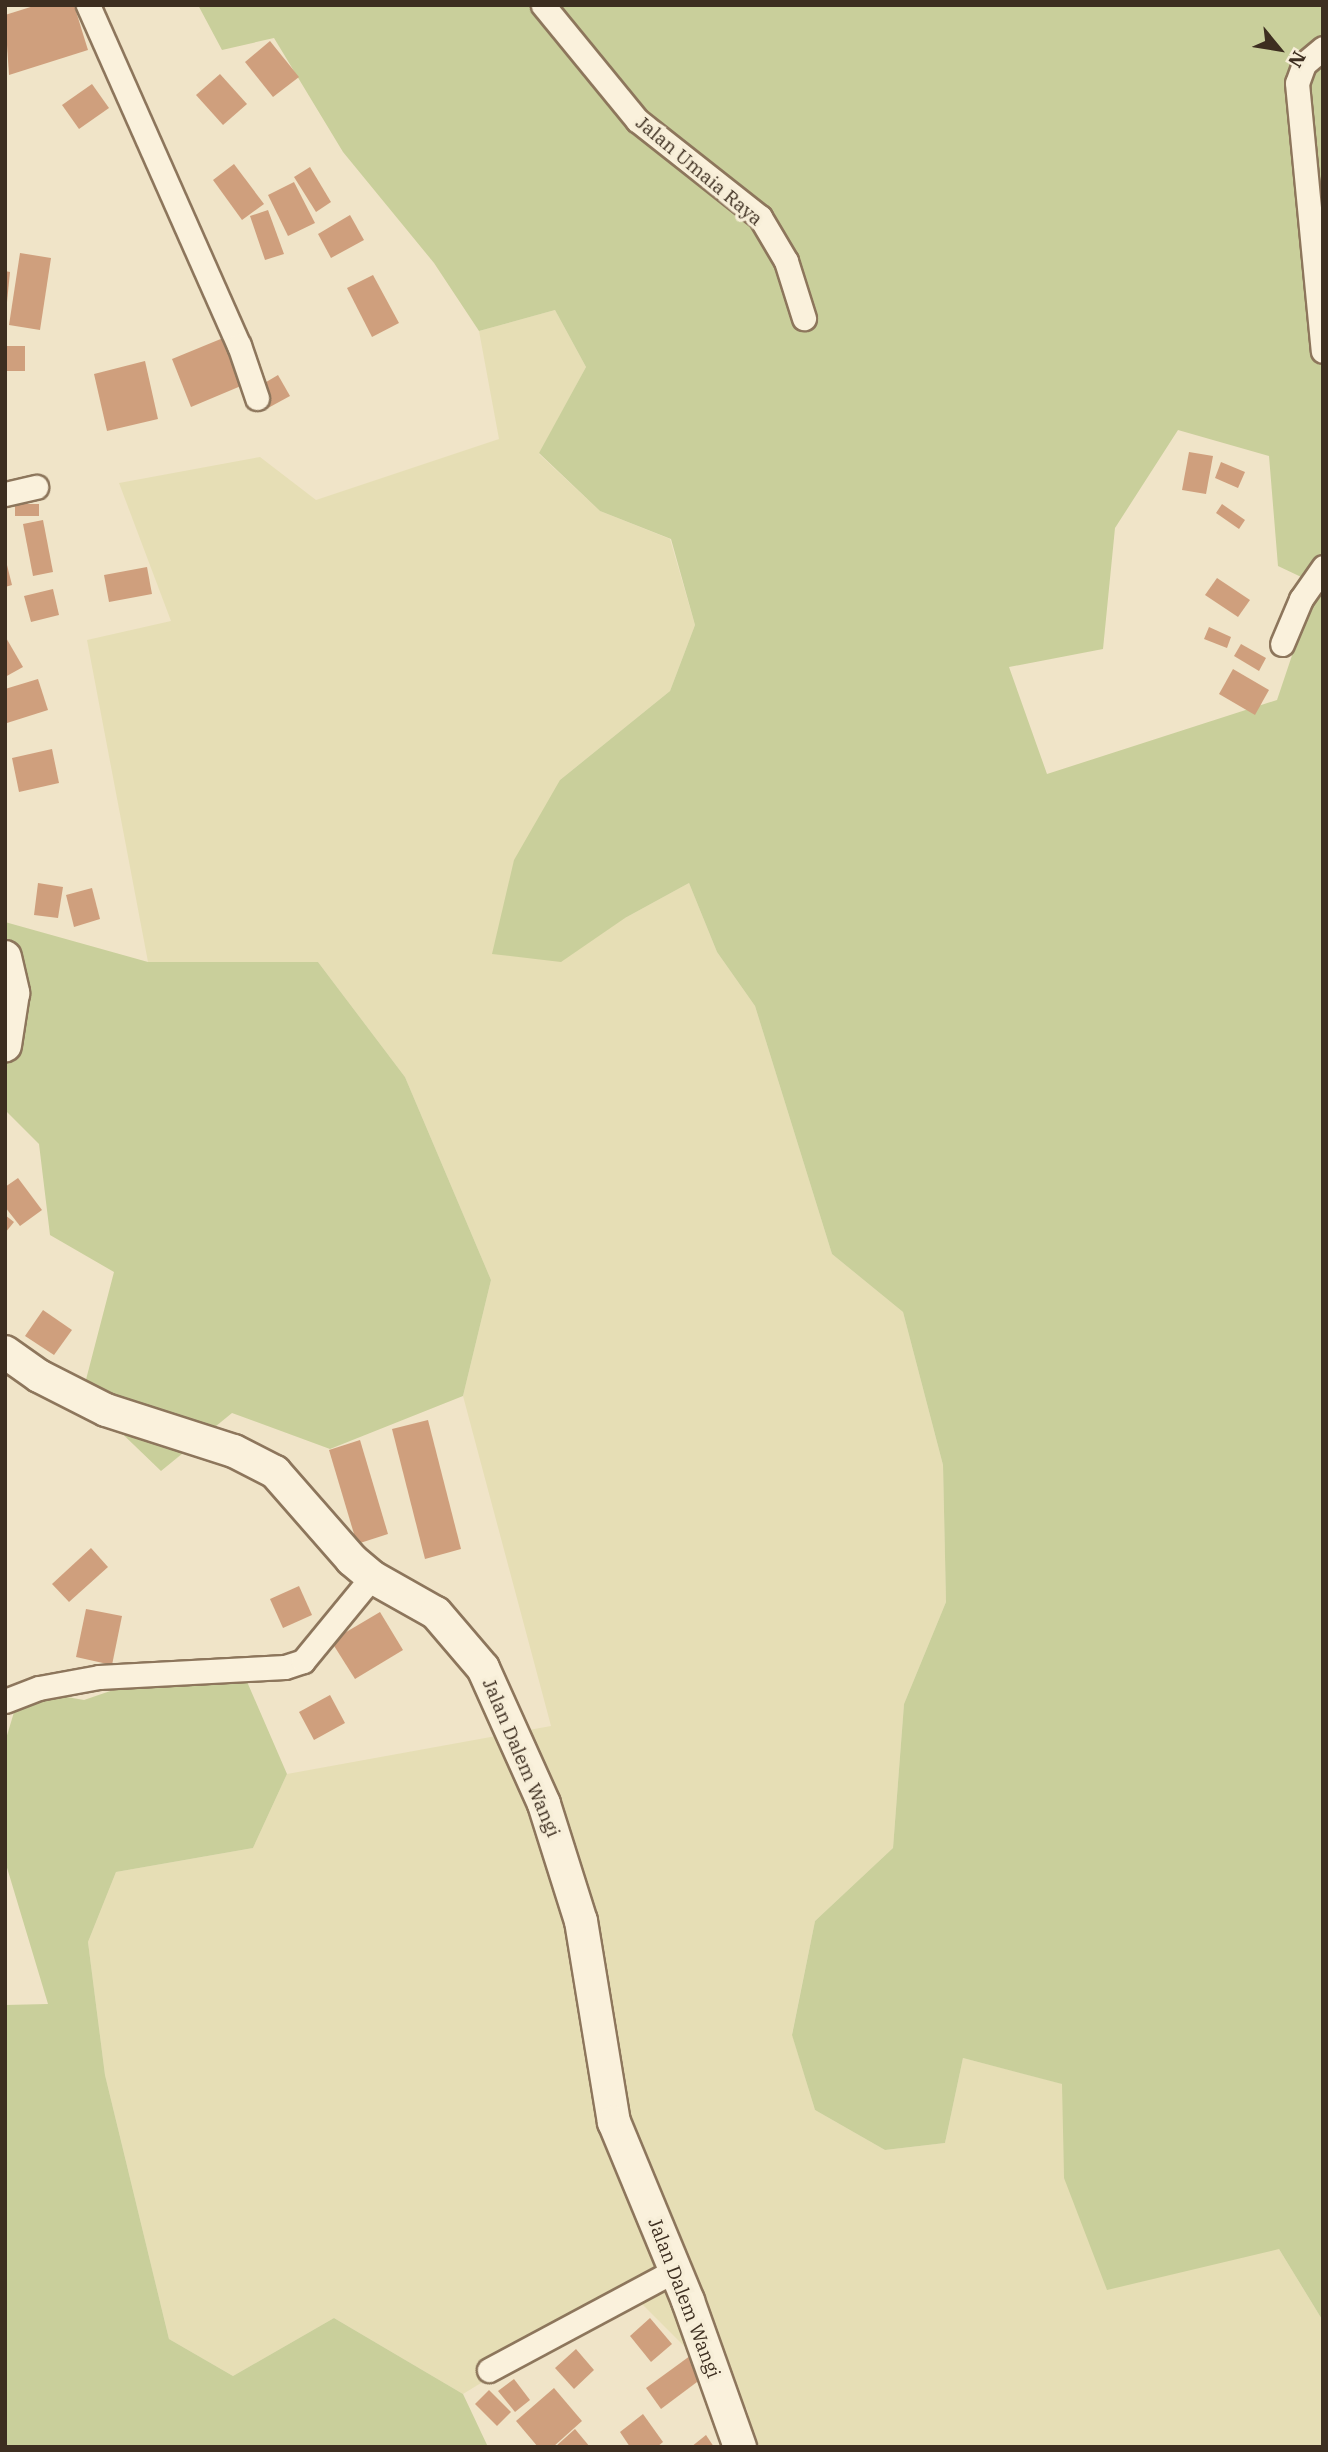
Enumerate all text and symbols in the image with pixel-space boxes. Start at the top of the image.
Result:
north arrow [1244,14,1314,84]
text: N [1283,47,1311,72]
street label: Jalan Umaia Raya [631,111,767,231]
street label: Jalan Dalem Wangi [477,1675,565,1841]
street label: Jalan Dalem Wangi [643,2215,725,2381]

